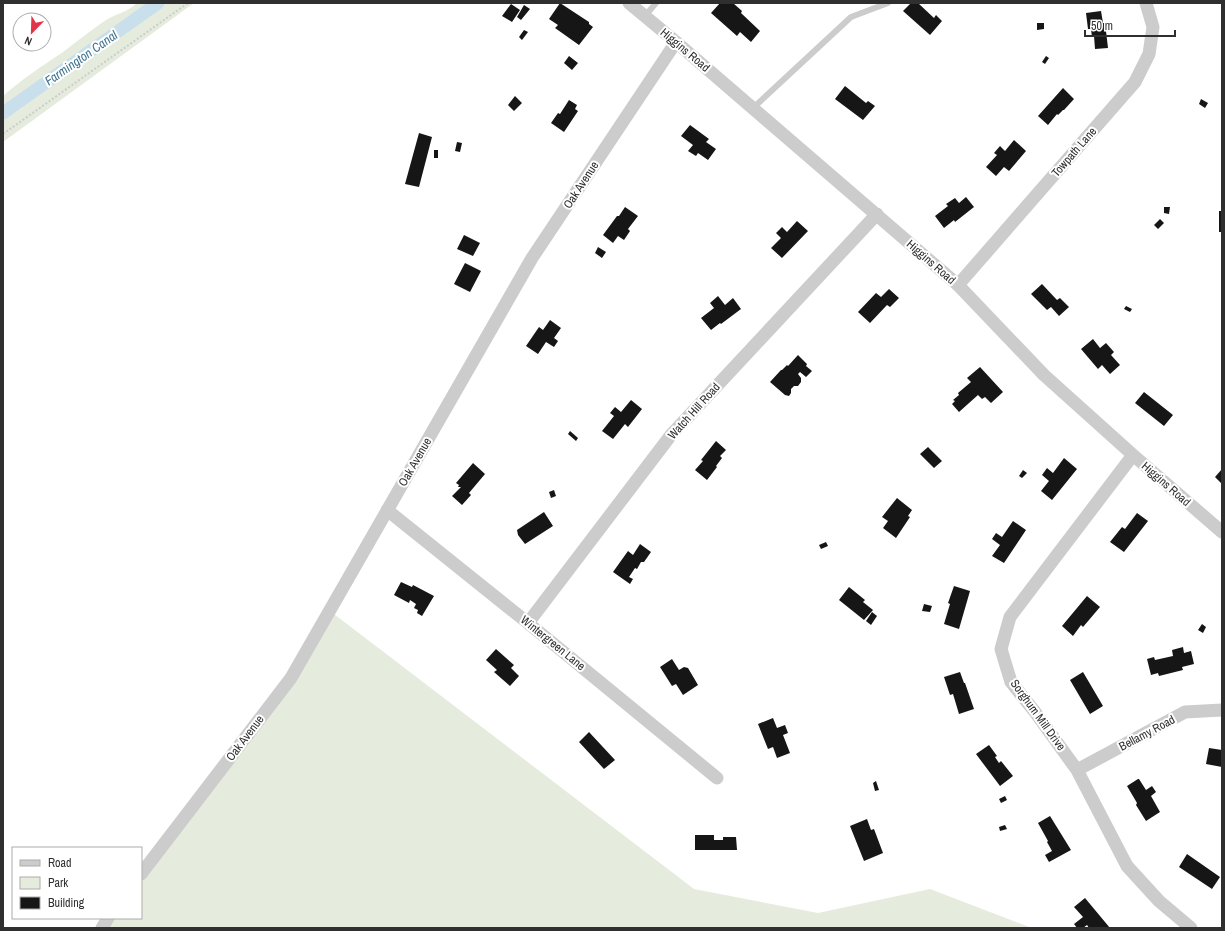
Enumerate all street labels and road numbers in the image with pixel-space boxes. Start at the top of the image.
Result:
street label: Higgins Road [657,25,713,75]
street label: Towpath Lane [1048,124,1100,180]
street label: Oak Avenue [560,158,602,212]
street label: Higgins Road [903,236,959,288]
street label: Watch Hill Road [664,379,724,443]
street label: Oak Avenue [395,435,435,489]
street label: Higgins Road [1138,458,1194,510]
street label: Wintergreen Lane [517,612,589,674]
street label: Sorghum Mill Drive [1007,676,1069,754]
street label: Oak Avenue [223,712,267,764]
street label: Bellamy Road [1116,712,1178,754]

